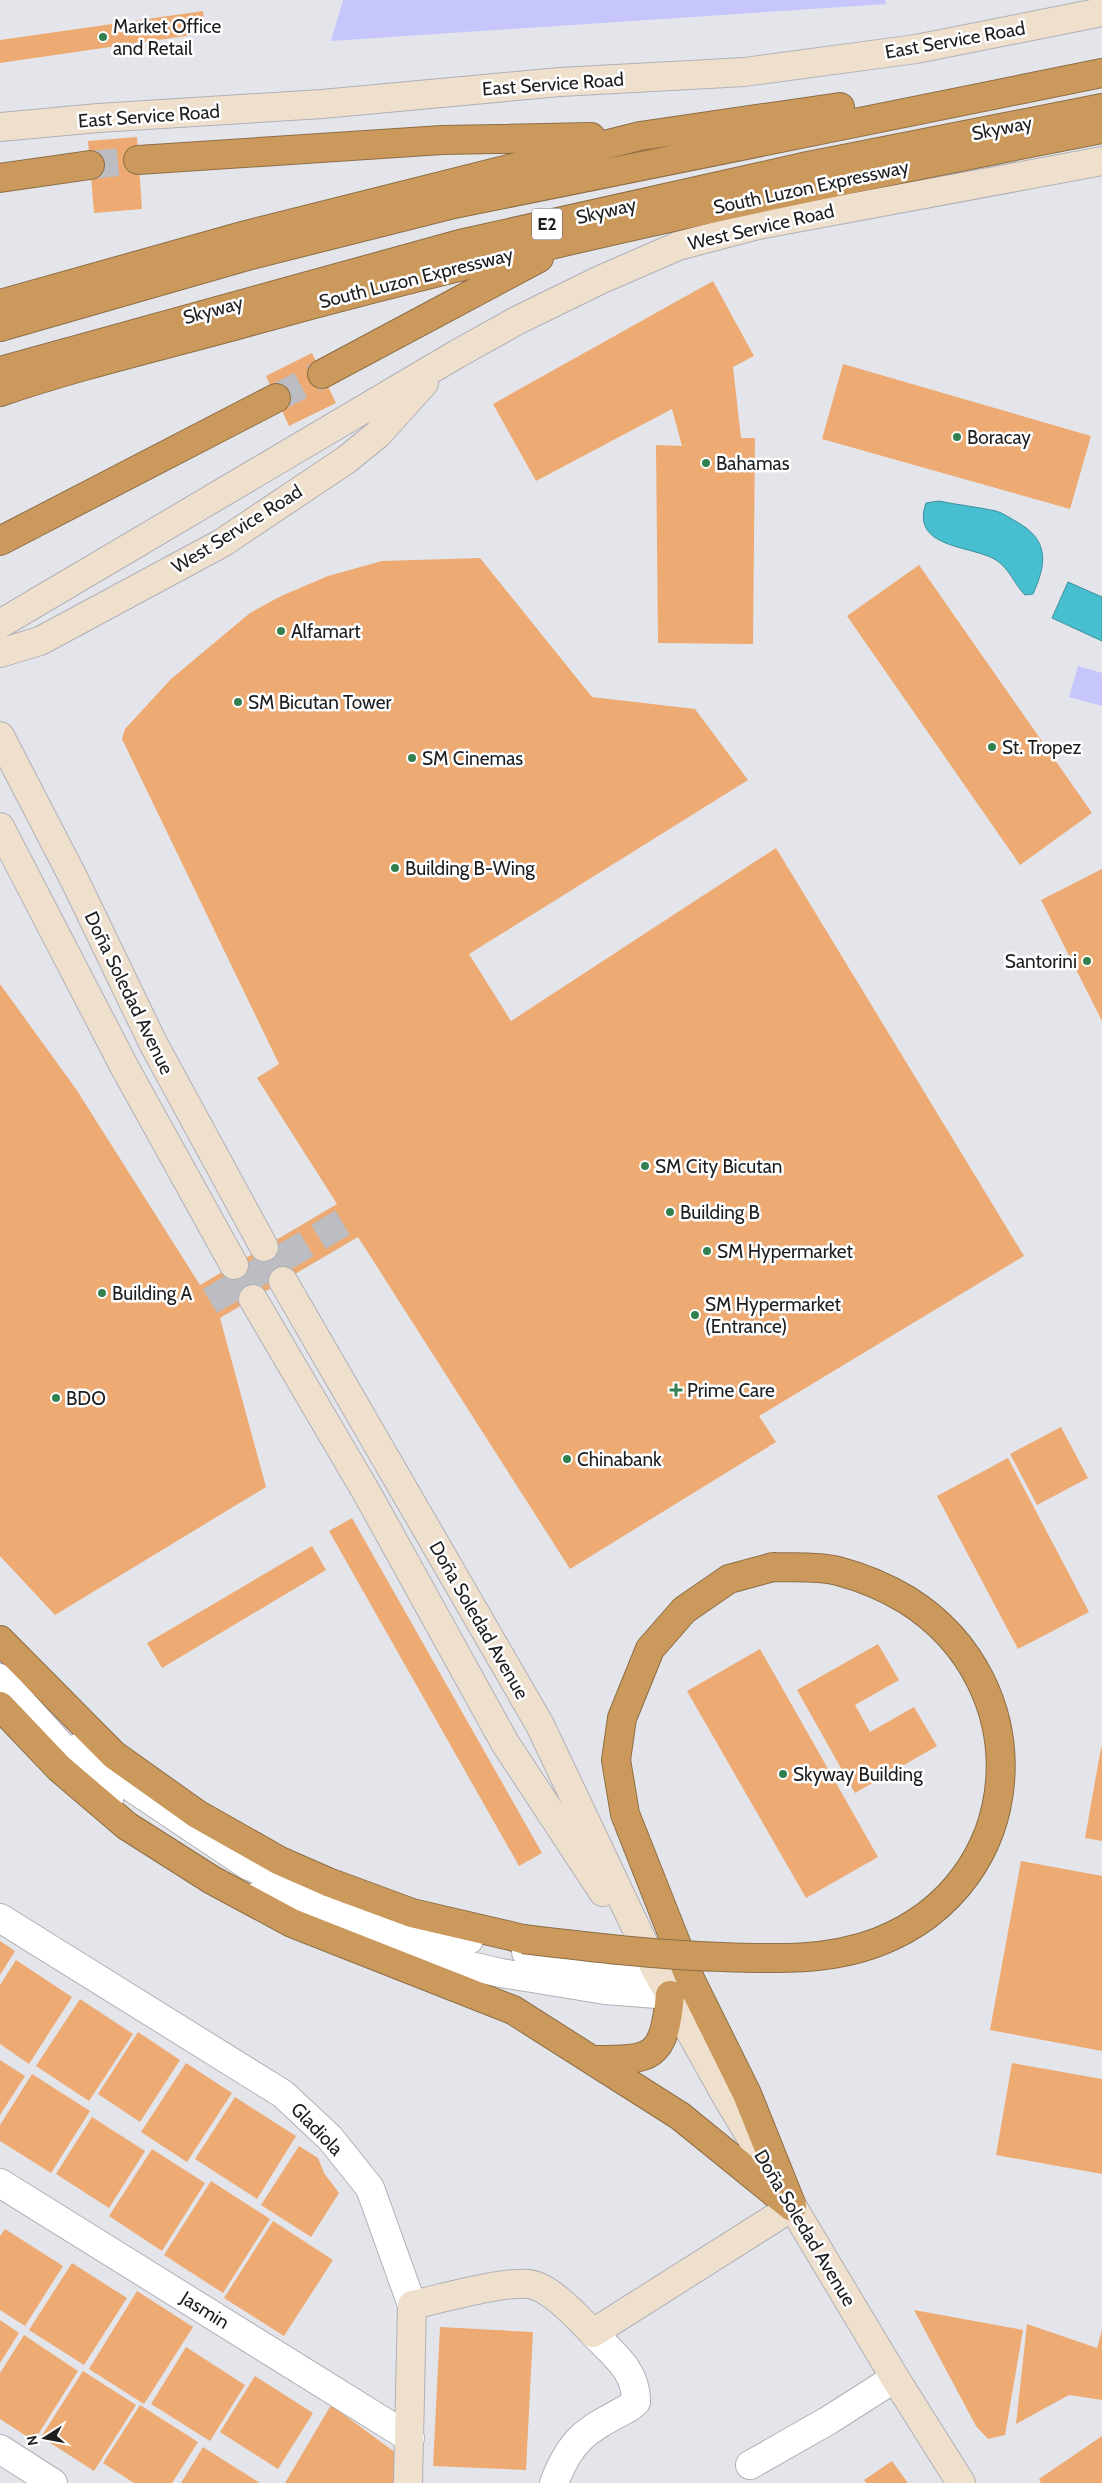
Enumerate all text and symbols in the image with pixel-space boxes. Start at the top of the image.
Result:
place label: Market Office and Retail [113,15,222,60]
street label: East Service Road [883,16,1027,64]
marker: Market Office and Retail [97,31,109,43]
street label: East Service Road [481,68,625,100]
street label: East Service Road [77,100,221,132]
street label: Skyway [970,111,1035,145]
street label: South Luzon Expressway [711,155,911,219]
street label: Skyway [574,193,639,229]
street label: West Service Road [686,199,836,255]
road number: E2 [532,208,562,240]
street label: South Luzon Expressway [317,243,516,313]
street label: Skyway [181,291,246,329]
place label: Boracay [967,426,1031,449]
marker: Boracay [951,431,963,443]
place label: Bahamas [716,452,790,475]
marker: Bahamas [700,457,712,469]
street label: West Service Road [168,480,306,578]
place label: Alfamart [291,620,361,643]
marker: Alfamart [275,625,287,637]
place label: SM Bicutan Tower [248,691,391,714]
marker: SM Bicutan Tower [232,696,244,708]
place label: St. Tropez [1002,736,1081,759]
marker: St. Tropez [986,741,998,753]
place label: SM Cinemas [422,747,523,770]
marker: SM Cinemas [406,752,418,764]
place label: Building B-Wing [405,857,535,880]
marker: Building B-Wing [389,862,401,874]
street label: Doña Soledad Avenue [80,908,179,1079]
place label: Santorini [1005,950,1077,973]
marker: Santorini [1081,955,1093,967]
place label: SM City Bicutan [655,1155,782,1178]
marker: SM City Bicutan [639,1160,651,1172]
place label: Building B [680,1201,760,1224]
marker: Building B [664,1206,676,1218]
place label: SM Hypermarket [717,1240,854,1263]
marker: SM Hypermarket [701,1245,713,1257]
place label: Building A [112,1282,193,1305]
marker: Building A [96,1287,108,1299]
place label: SM Hypermarket (Entrance) [705,1293,842,1338]
marker: SM Hypermarket (Entrance) [689,1309,701,1321]
place label: Prime Care [687,1379,775,1402]
marker: Prime Care [669,1383,683,1397]
place label: BDO [66,1387,106,1410]
marker: BDO [50,1392,62,1404]
place label: Chinabank [577,1448,662,1471]
marker: Chinabank [561,1453,573,1465]
street label: Doña Soledad Avenue [424,1537,534,1703]
place label: Skyway Building [793,1763,923,1786]
marker: Skyway Building [777,1768,789,1780]
street label: Gladiola [286,2098,348,2160]
street label: Doña Soledad Avenue [749,2146,861,2311]
street label: Jasmin [176,2286,234,2334]
north arrow [20,2413,70,2463]
text: N [22,2434,42,2447]

